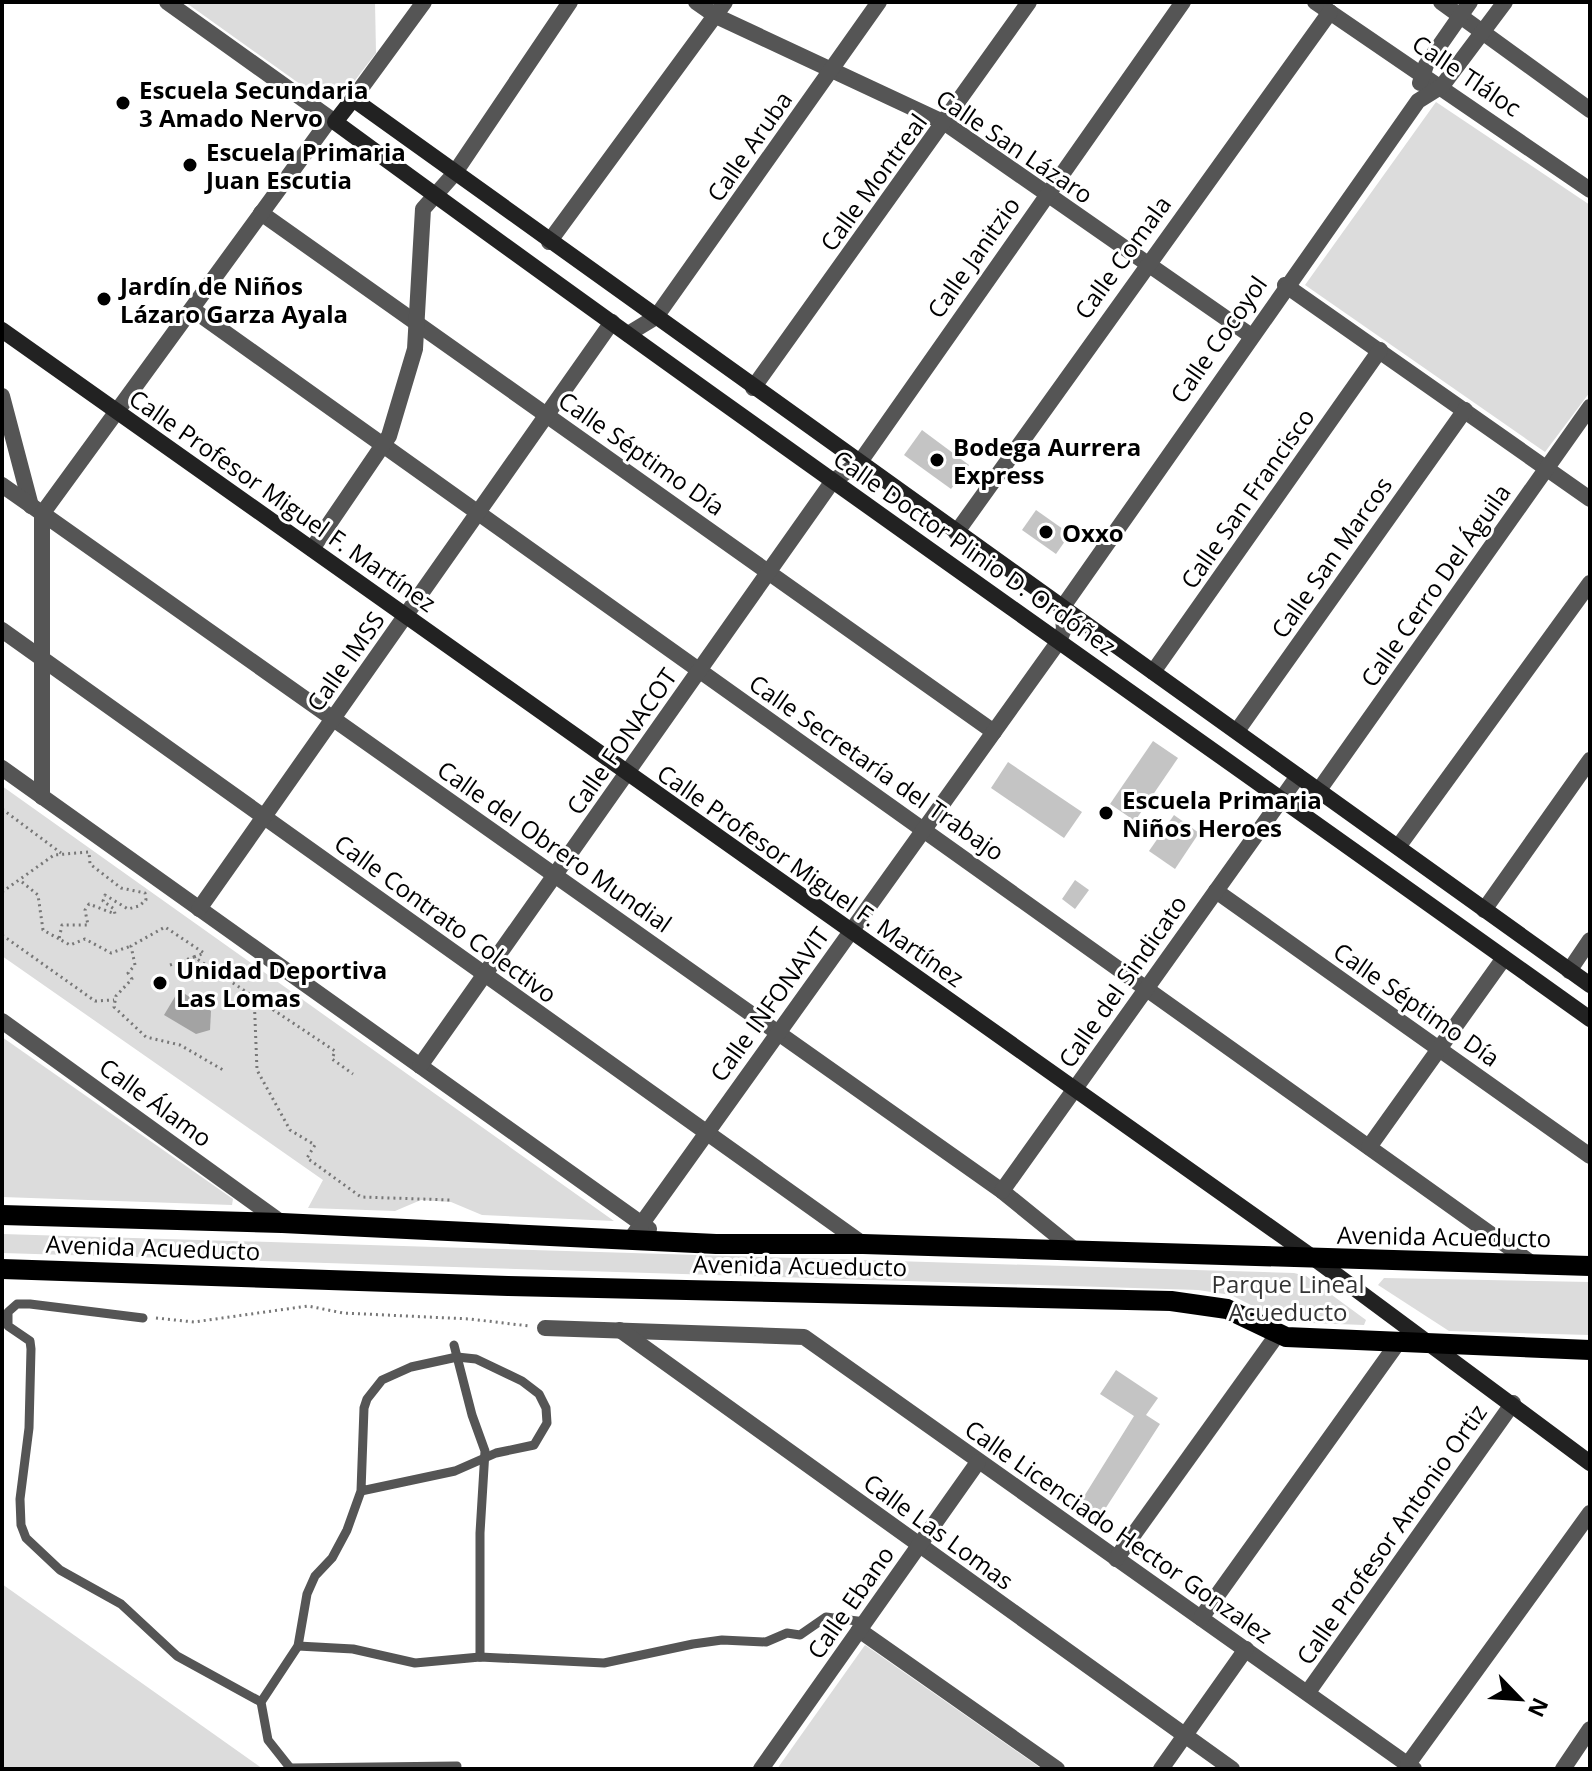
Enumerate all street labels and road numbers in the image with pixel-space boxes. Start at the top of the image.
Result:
street label: Calle Tláloc [1406,26,1528,124]
street label: Calle San Lázaro [930,81,1100,211]
street label: Calle Aruba [699,84,799,208]
street label: Calle Montreal [812,107,934,257]
street label: Calle Comala [1066,189,1178,325]
street label: Calle Janitzio [919,190,1027,324]
street label: Calle Cocoyol [1162,269,1274,409]
street label: Calle Profesor Miguel F. Martínez [123,381,443,619]
street label: Calle Séptimo Día [552,383,732,523]
street label: Calle San Francisco [1172,401,1322,595]
street label: Calle Doctor Plinio D. Ordóñez [827,442,1123,662]
street label: Calle San Marcos [1263,470,1399,644]
street label: Calle Cerro Del Águila [1352,477,1518,693]
street label: Calle IMSS [299,604,391,718]
street label: Calle FONACOT [558,661,684,821]
street label: Calle Secretaría del Trabajo [743,666,1011,868]
street label: Calle del Obrero Mundial [431,752,679,940]
street label: Calle Profesor Miguel F. Martínez [651,756,971,994]
street label: Calle Contrato Colectivo [328,826,564,1010]
street label: Calle del Sindicato [1050,888,1194,1074]
street label: Calle INFONAVIT [702,920,836,1088]
street label: Calle Séptimo Día [1327,934,1507,1074]
street label: Calle Álamo [93,1050,219,1154]
street label: Avenida Acueducto [1337,1218,1551,1254]
street label: Avenida Acueducto [45,1227,261,1267]
street label: Avenida Acueducto [693,1247,907,1283]
street label: Calle Profesor Antonio Ortiz [1288,1397,1494,1671]
street label: Calle Licenciado Hector Gonzalez [959,1412,1279,1650]
street label: Calle Las Lomas [857,1465,1021,1597]
street label: Calle Ebano [799,1539,901,1665]

